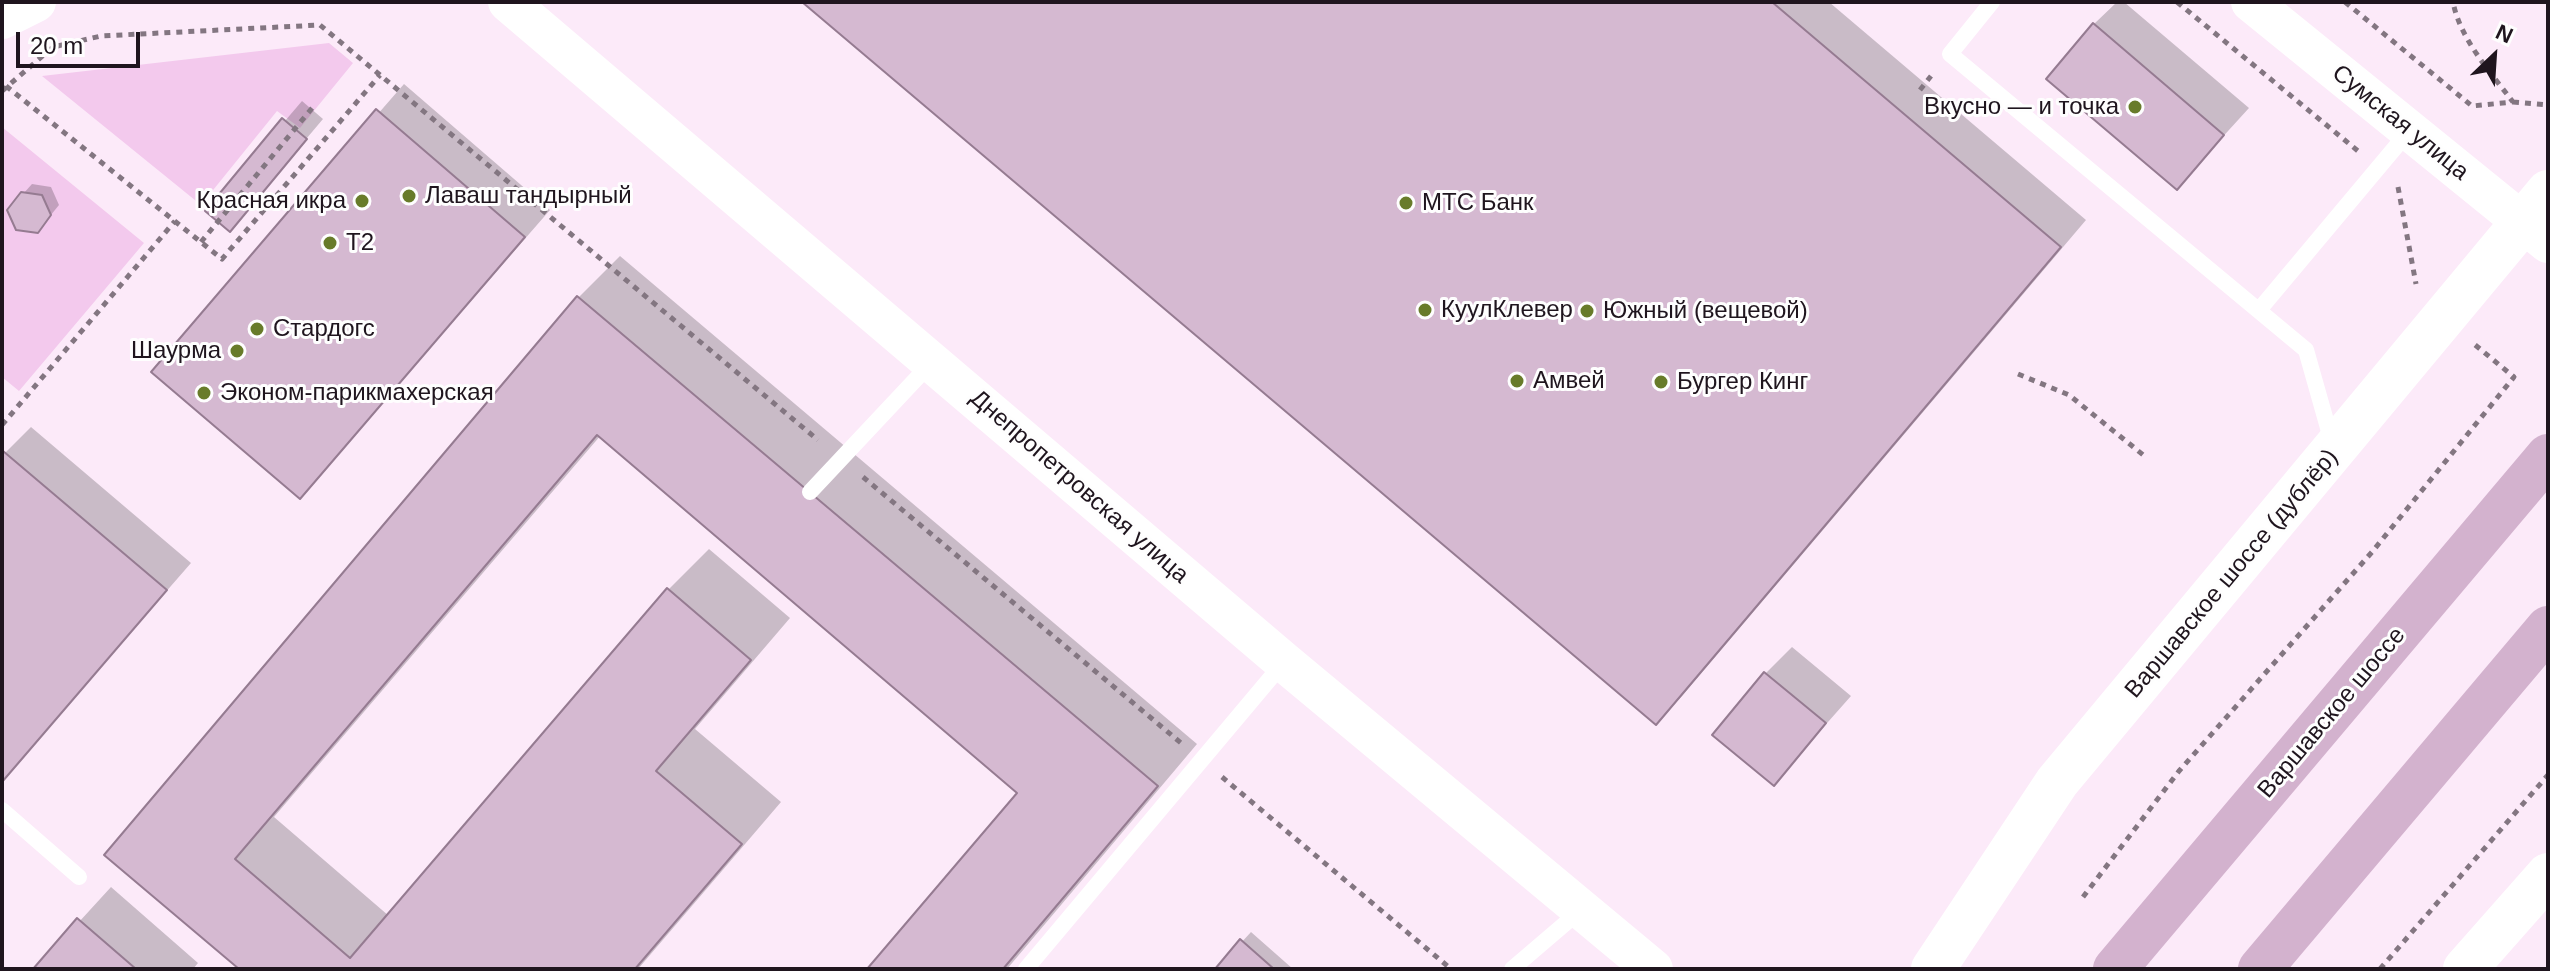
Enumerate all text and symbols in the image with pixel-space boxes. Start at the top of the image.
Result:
scale bar [20,16,144,66]
north arrow [2454,16,2534,96]
text: N [2492,19,2517,48]
text: 20 m [30,32,83,59]
street label: Сумская улица [2326,59,2474,187]
place label: Вкусно — и точка [1924,93,2119,121]
marker: Вкусно — и точка [2126,98,2144,116]
place label: Лаваш тандырный [425,182,632,210]
place label: Красная икра [196,187,346,215]
marker: Лаваш тандырный [400,187,418,205]
place label: МТС Банк [1422,189,1534,217]
marker: Красная икра [353,192,371,210]
marker: МТС Банк [1397,194,1415,212]
place label: T2 [346,229,374,257]
marker: T2 [321,234,339,252]
place label: КуулКлевер [1441,296,1573,324]
place label: Южный (вещевой) [1603,297,1808,325]
marker: КуулКлевер [1416,301,1434,319]
marker: Южный (вещевой) [1578,302,1596,320]
place label: Стардогс [273,315,375,343]
marker: Стардогс [248,320,266,338]
place label: Шаурма [131,337,221,365]
marker: Шаурма [228,342,246,360]
place label: Амвей [1533,367,1605,395]
place label: Бургер Кинг [1677,368,1808,396]
marker: Амвей [1508,372,1526,390]
marker: Бургер Кинг [1652,373,1670,391]
place label: Эконом-парикмахерская [220,379,494,407]
marker: Эконом-парикмахерская [195,384,213,402]
street label: Днепропетровская улица [964,384,1194,590]
street label: Варшавское шоссе (дублёр) [2119,444,2345,704]
street label: Варшавское шоссе [2252,622,2412,804]

